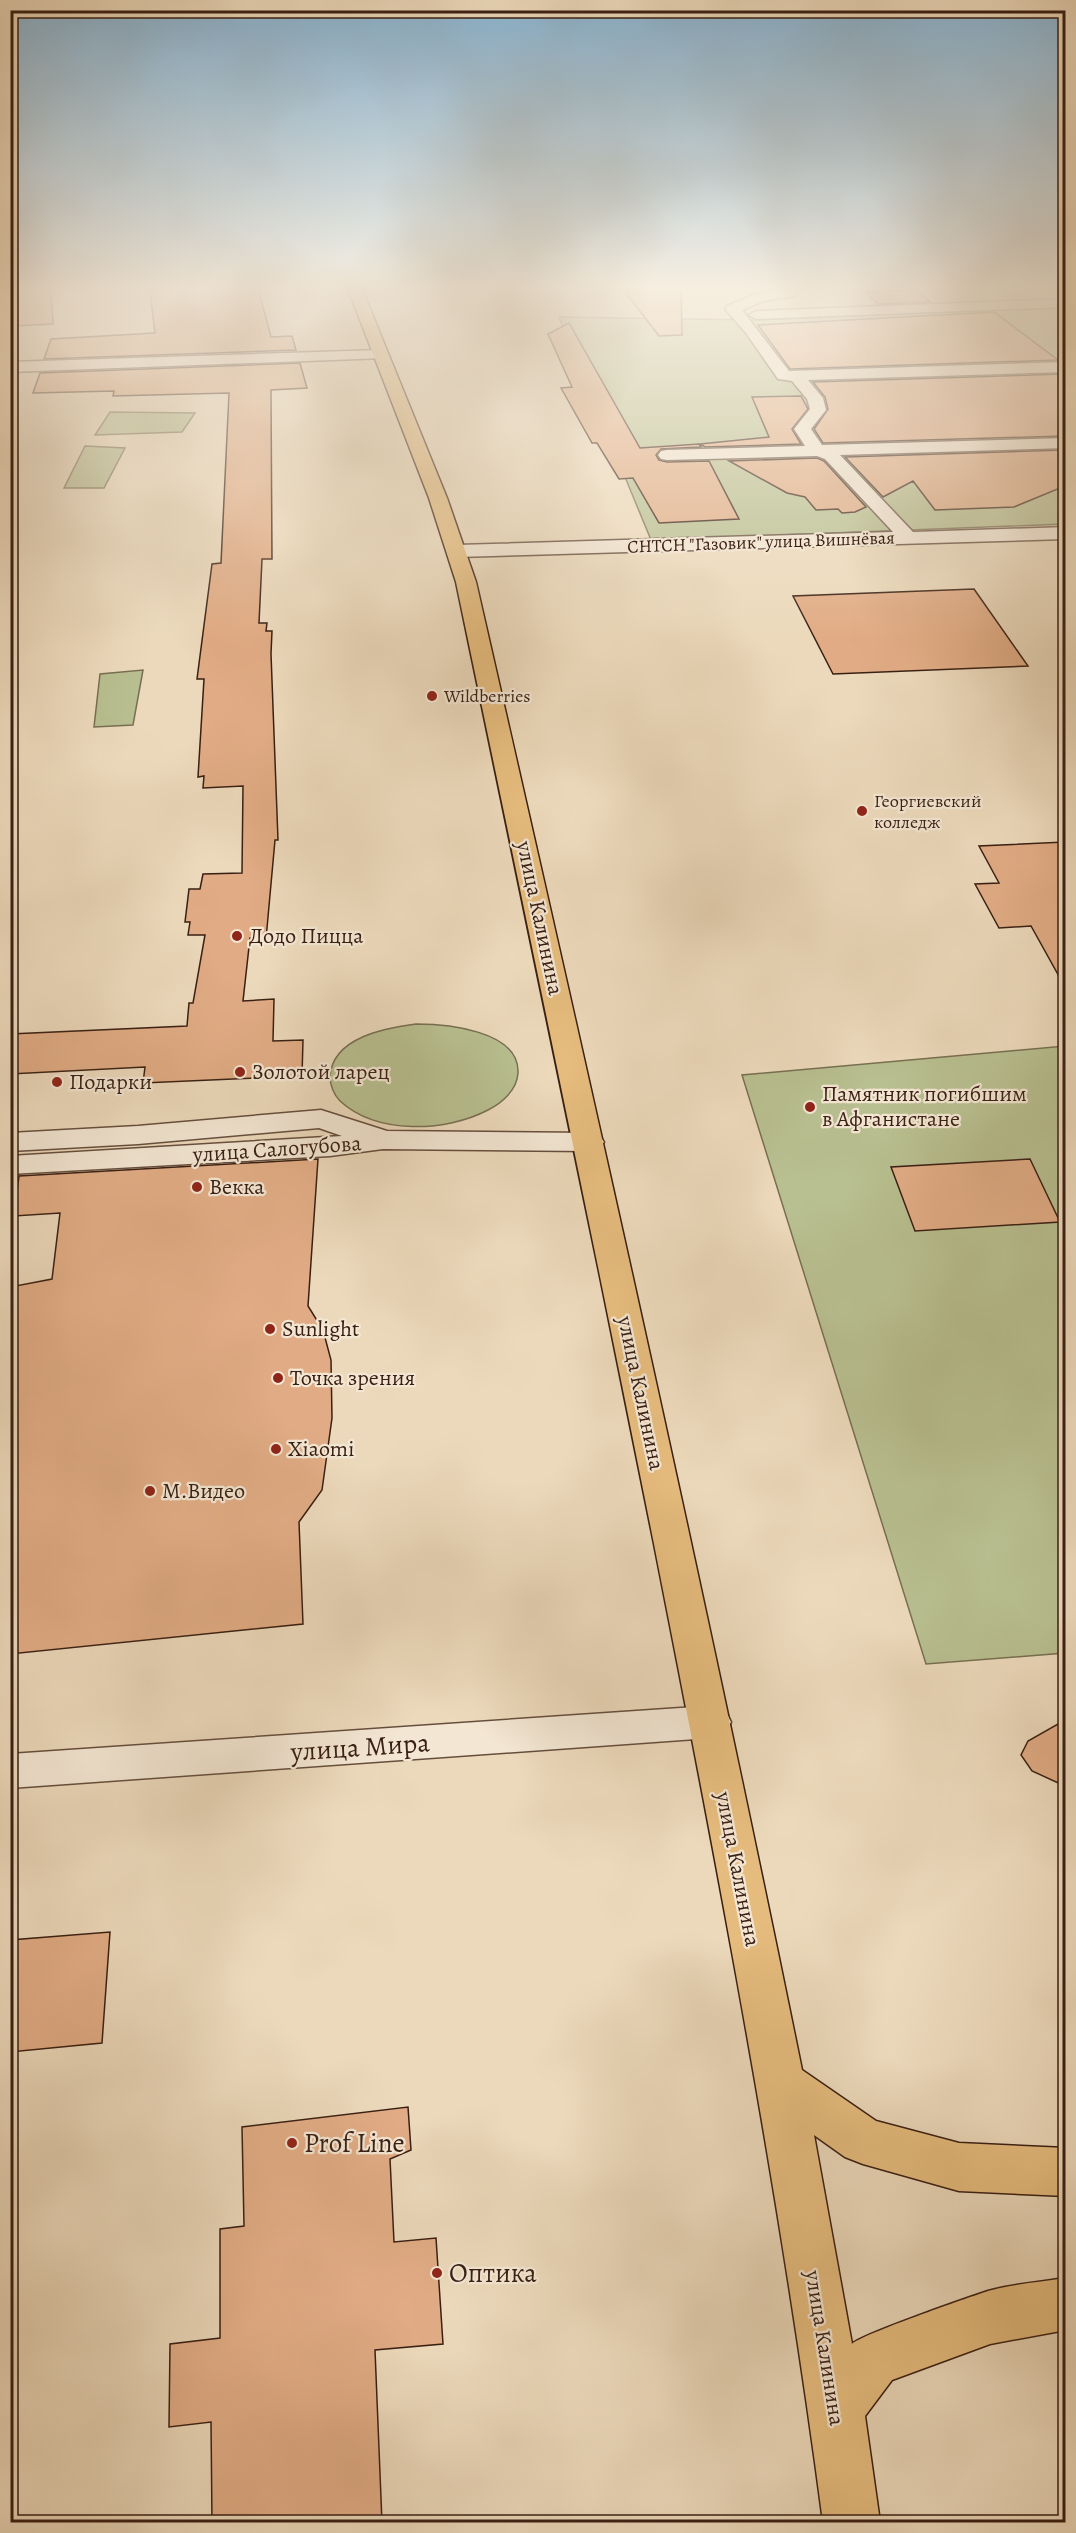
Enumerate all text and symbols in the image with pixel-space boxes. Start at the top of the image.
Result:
street label: СНТСН "Газовик" улица Вишнёвая [627,525,895,559]
place label: Wildberries [443,684,531,708]
marker: Wildberries [425,689,439,703]
place label: Георгиевский колледж [874,789,981,834]
marker: Георгиевский колледж [855,804,869,818]
street label: улица Калинина [509,837,571,999]
place label: Додо Пицца [249,921,364,951]
marker: Додо Пицца [230,929,244,943]
place label: Золотой ларец [252,1057,390,1087]
marker: Золотой ларец [233,1065,247,1079]
place label: Подарки [69,1067,152,1097]
marker: Подарки [50,1075,64,1089]
place label: Памятник погибшим в Афганистане [822,1079,1027,1134]
marker: Памятник погибшим в Афганистане [803,1100,817,1114]
street label: улица Салогубова [191,1128,363,1170]
place label: Векка [209,1172,265,1202]
marker: Векка [190,1180,204,1194]
street label: улица Калинина [610,1312,672,1474]
place label: Sunlight [282,1314,359,1344]
marker: Sunlight [263,1322,277,1336]
place label: Точка зрения [290,1363,415,1393]
marker: Точка зрения [271,1371,285,1385]
place label: Xiaomi [288,1434,354,1464]
marker: Xiaomi [269,1442,283,1456]
place label: М.Видео [162,1476,245,1506]
marker: М.Видео [143,1484,157,1498]
street label: улица Мира [288,1724,431,1770]
street label: улица Калинина [708,1788,768,1950]
place label: Prof Line [304,2125,405,2161]
marker: Prof Line [285,2136,299,2150]
place label: Оптика [449,2255,537,2291]
marker: Оптика [430,2266,444,2280]
street label: улица Калинина [798,2267,852,2429]

